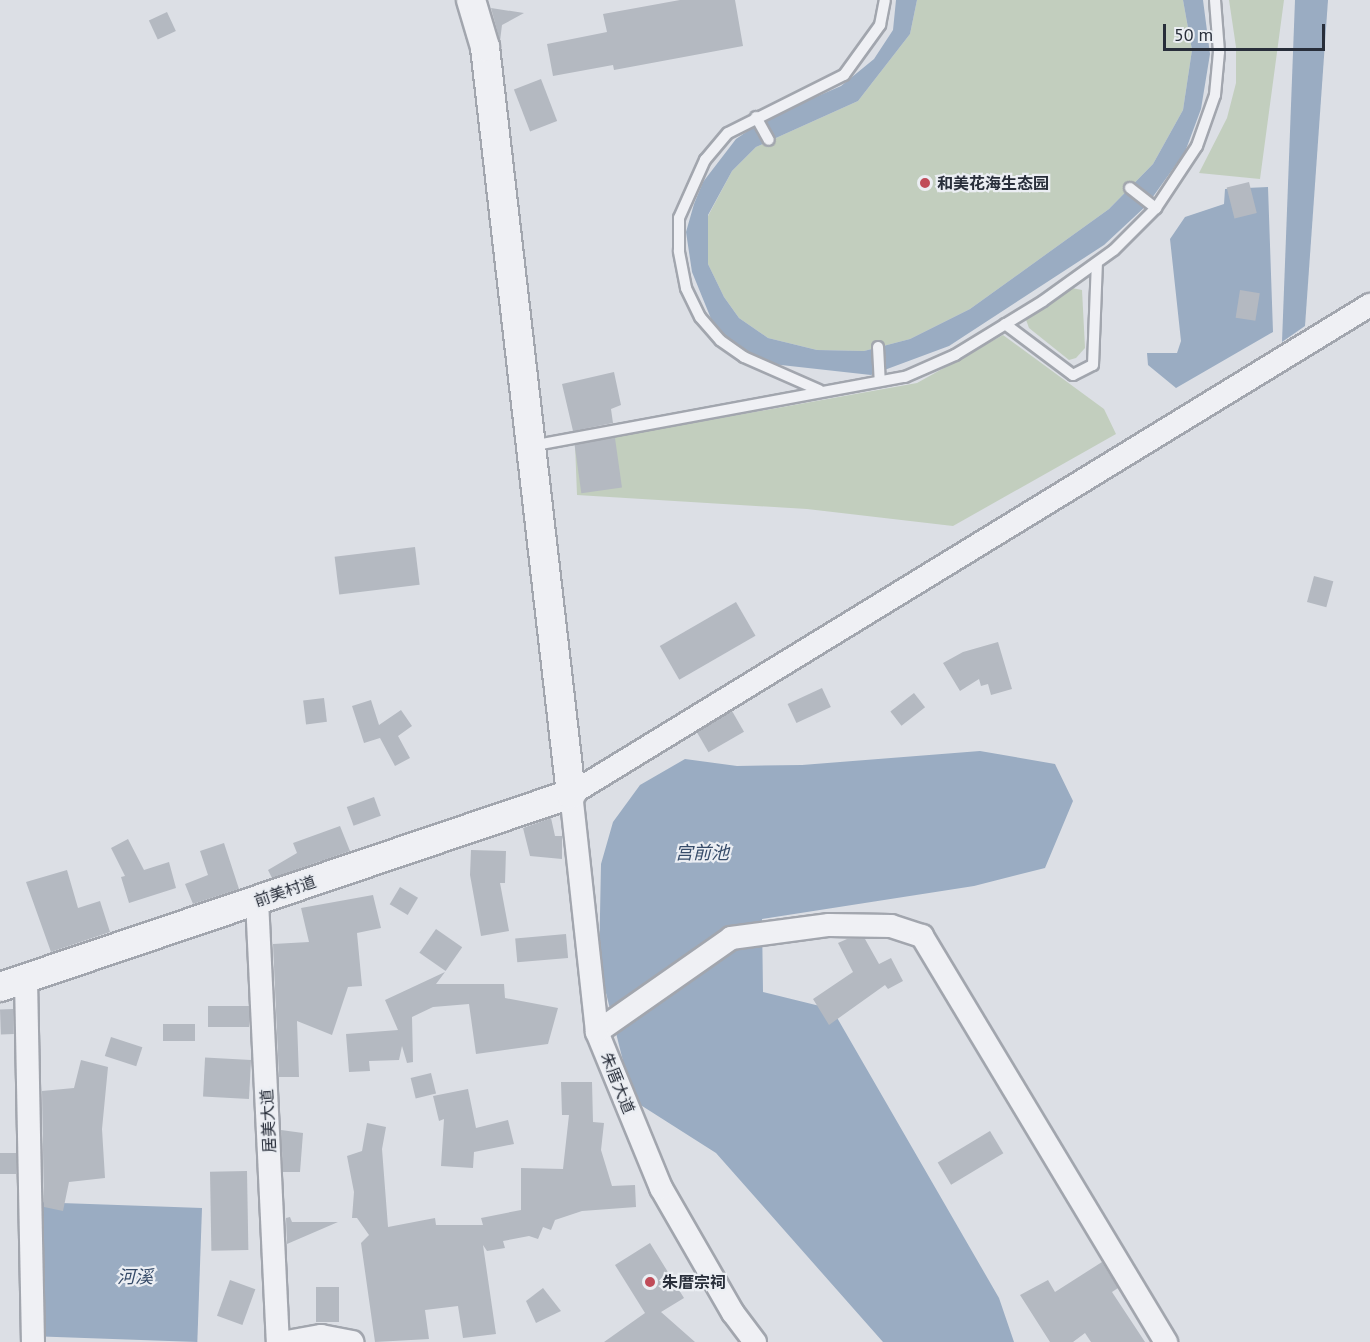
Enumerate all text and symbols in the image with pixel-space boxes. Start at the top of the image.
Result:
scale bar [1166,12,1328,50]
text: 50 m [1174,23,1213,46]
place label: 和美花海生态园 [937,173,1049,193]
marker: 和美花海生态园 [918,176,932,190]
water label: 宫前池 [675,842,729,864]
street label: 前美村道 [252,872,318,910]
street label: 朱厝大道 [597,1050,639,1116]
street label: 居美大道 [257,1089,279,1153]
water label: 河溪 [117,1266,153,1288]
place label: 朱厝宗祠 [662,1272,726,1292]
marker: 朱厝宗祠 [643,1275,657,1289]

